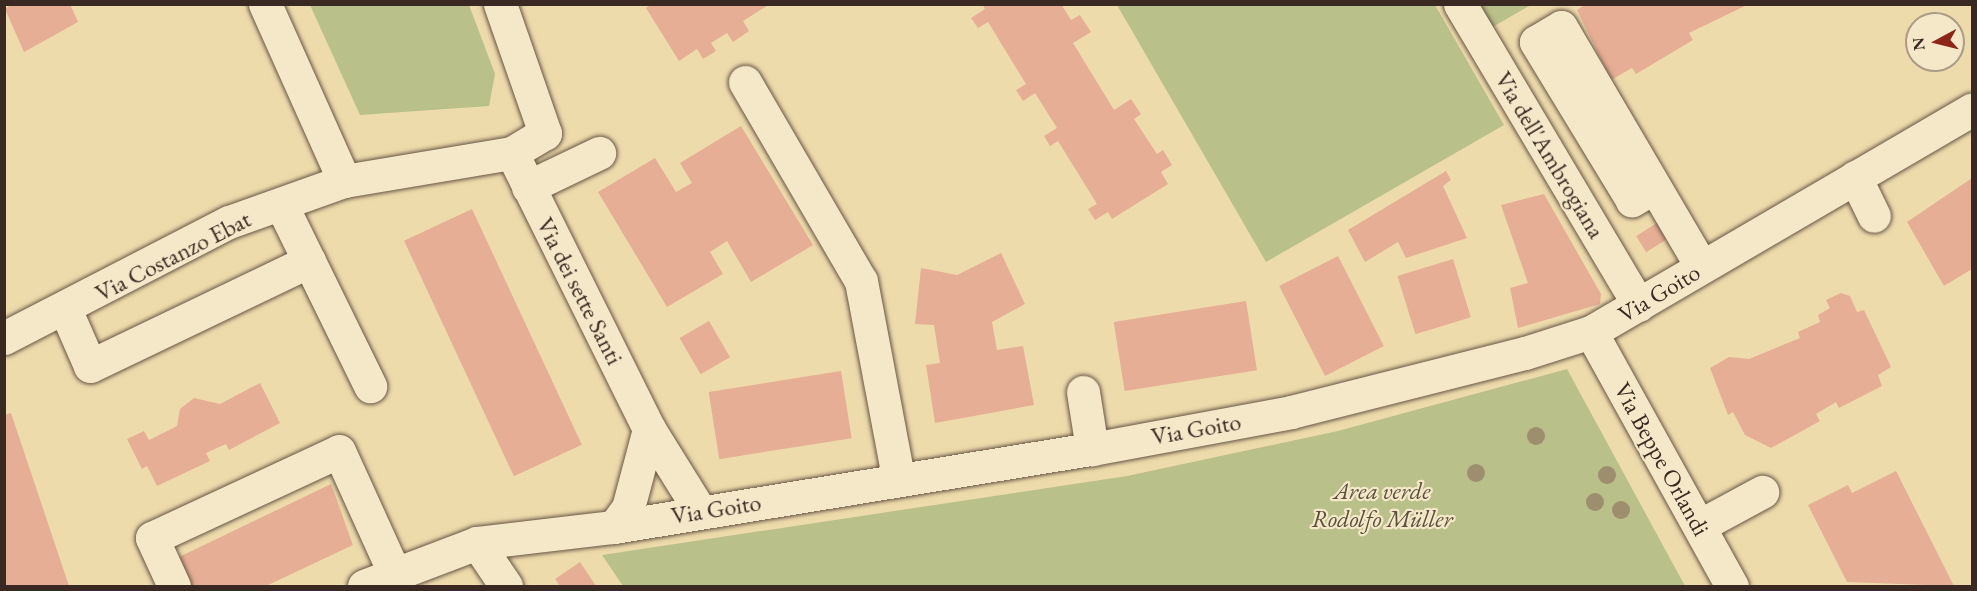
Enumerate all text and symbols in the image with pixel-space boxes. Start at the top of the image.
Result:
north arrow [1905,12,1965,72]
text: N [1907,36,1930,52]
street label: Via dell'Ambrogiana [1489,66,1611,244]
street label: Via Costanzo Ebat [90,204,256,308]
street label: Via dei sette Santi [531,213,629,369]
street label: Via Goito [1613,257,1705,329]
street label: Via Beppe Orlandi [1608,377,1716,541]
street label: Via Goito [1149,407,1243,451]
park label: Area verde Rodolfo Müller [1311,477,1453,533]
street label: Via Goito [669,488,763,530]

